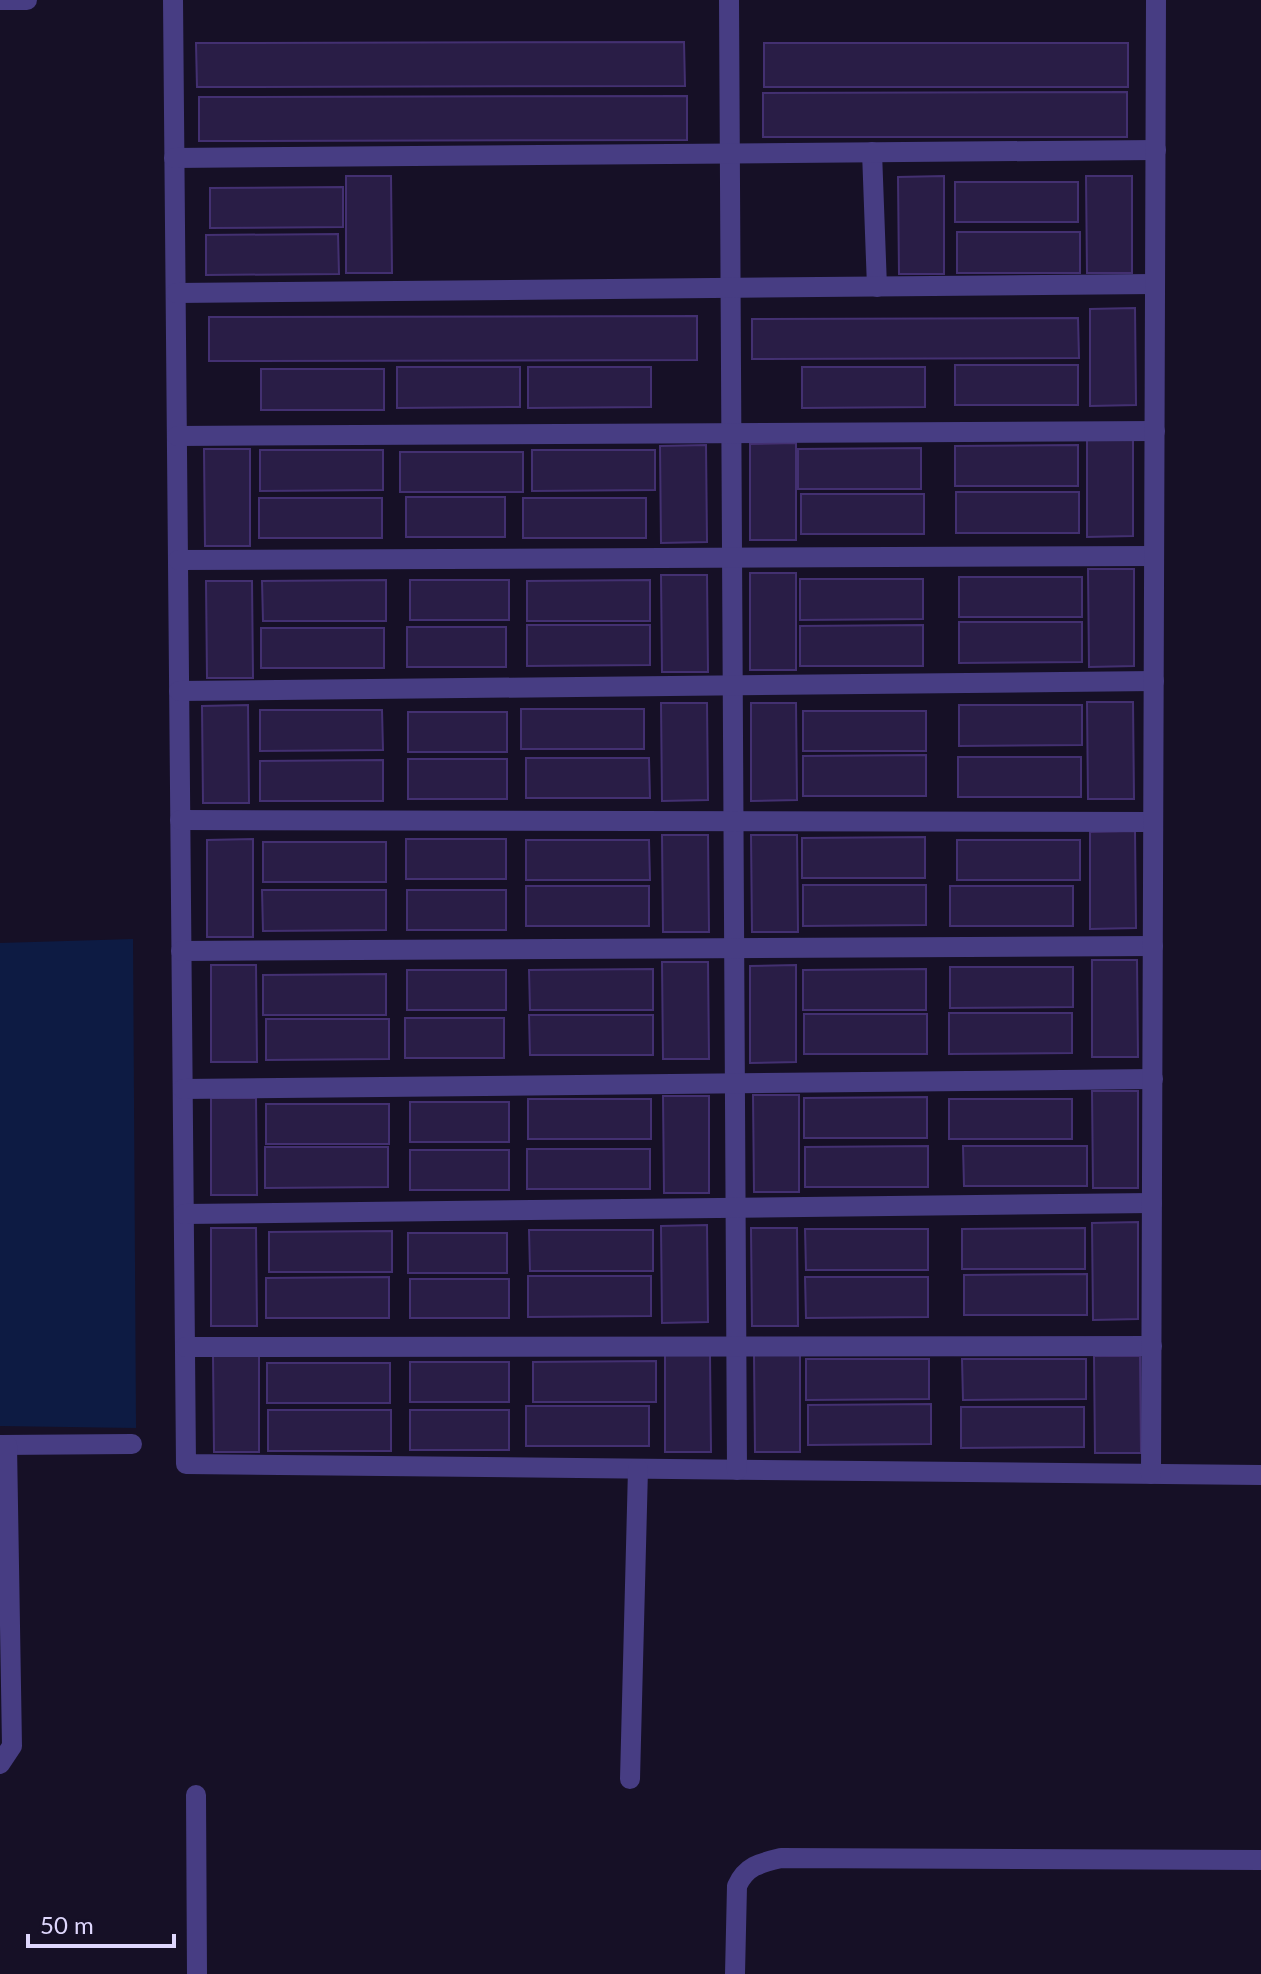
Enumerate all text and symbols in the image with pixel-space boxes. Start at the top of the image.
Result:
scale bar [28,1898,174,1948]
text: 50 m [40,1910,94,1939]

